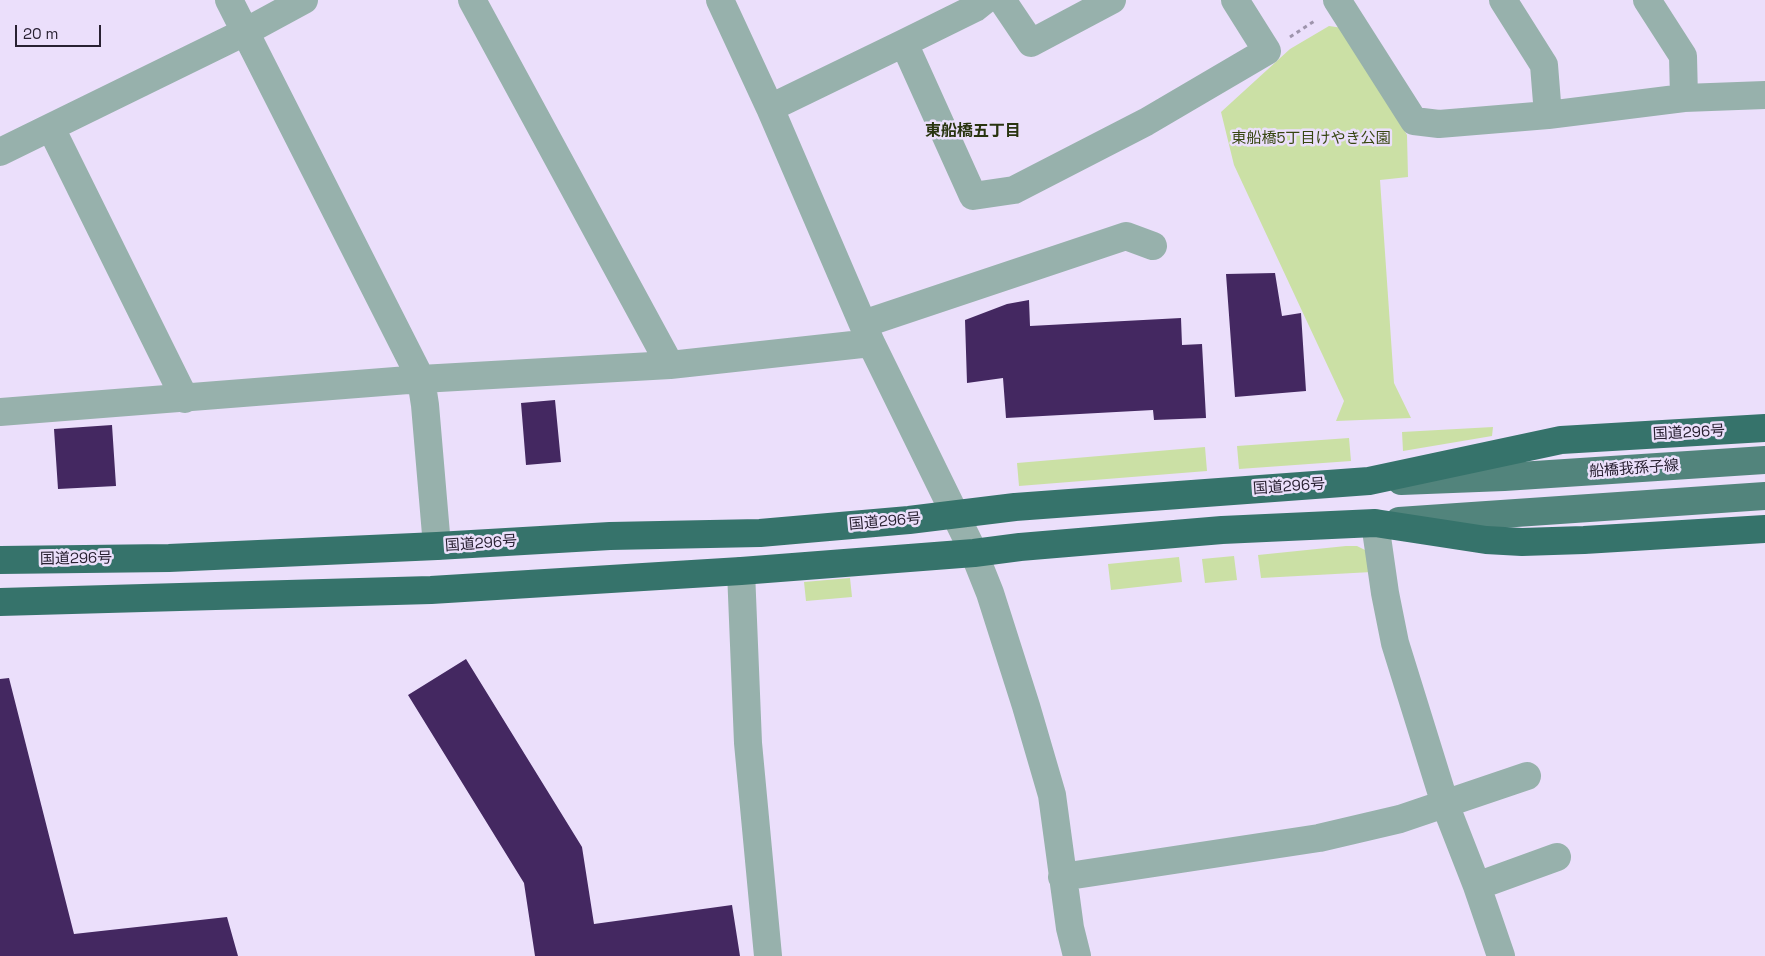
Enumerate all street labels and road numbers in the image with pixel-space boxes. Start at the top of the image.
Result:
street label: 国道296号 [1652,422,1726,444]
street label: 船橋我孫子線 [1588,457,1680,481]
street label: 国道296号 [1252,475,1326,499]
street label: 国道296号 [848,510,922,534]
street label: 国道296号 [444,532,518,556]
street label: 国道296号 [40,549,112,569]

